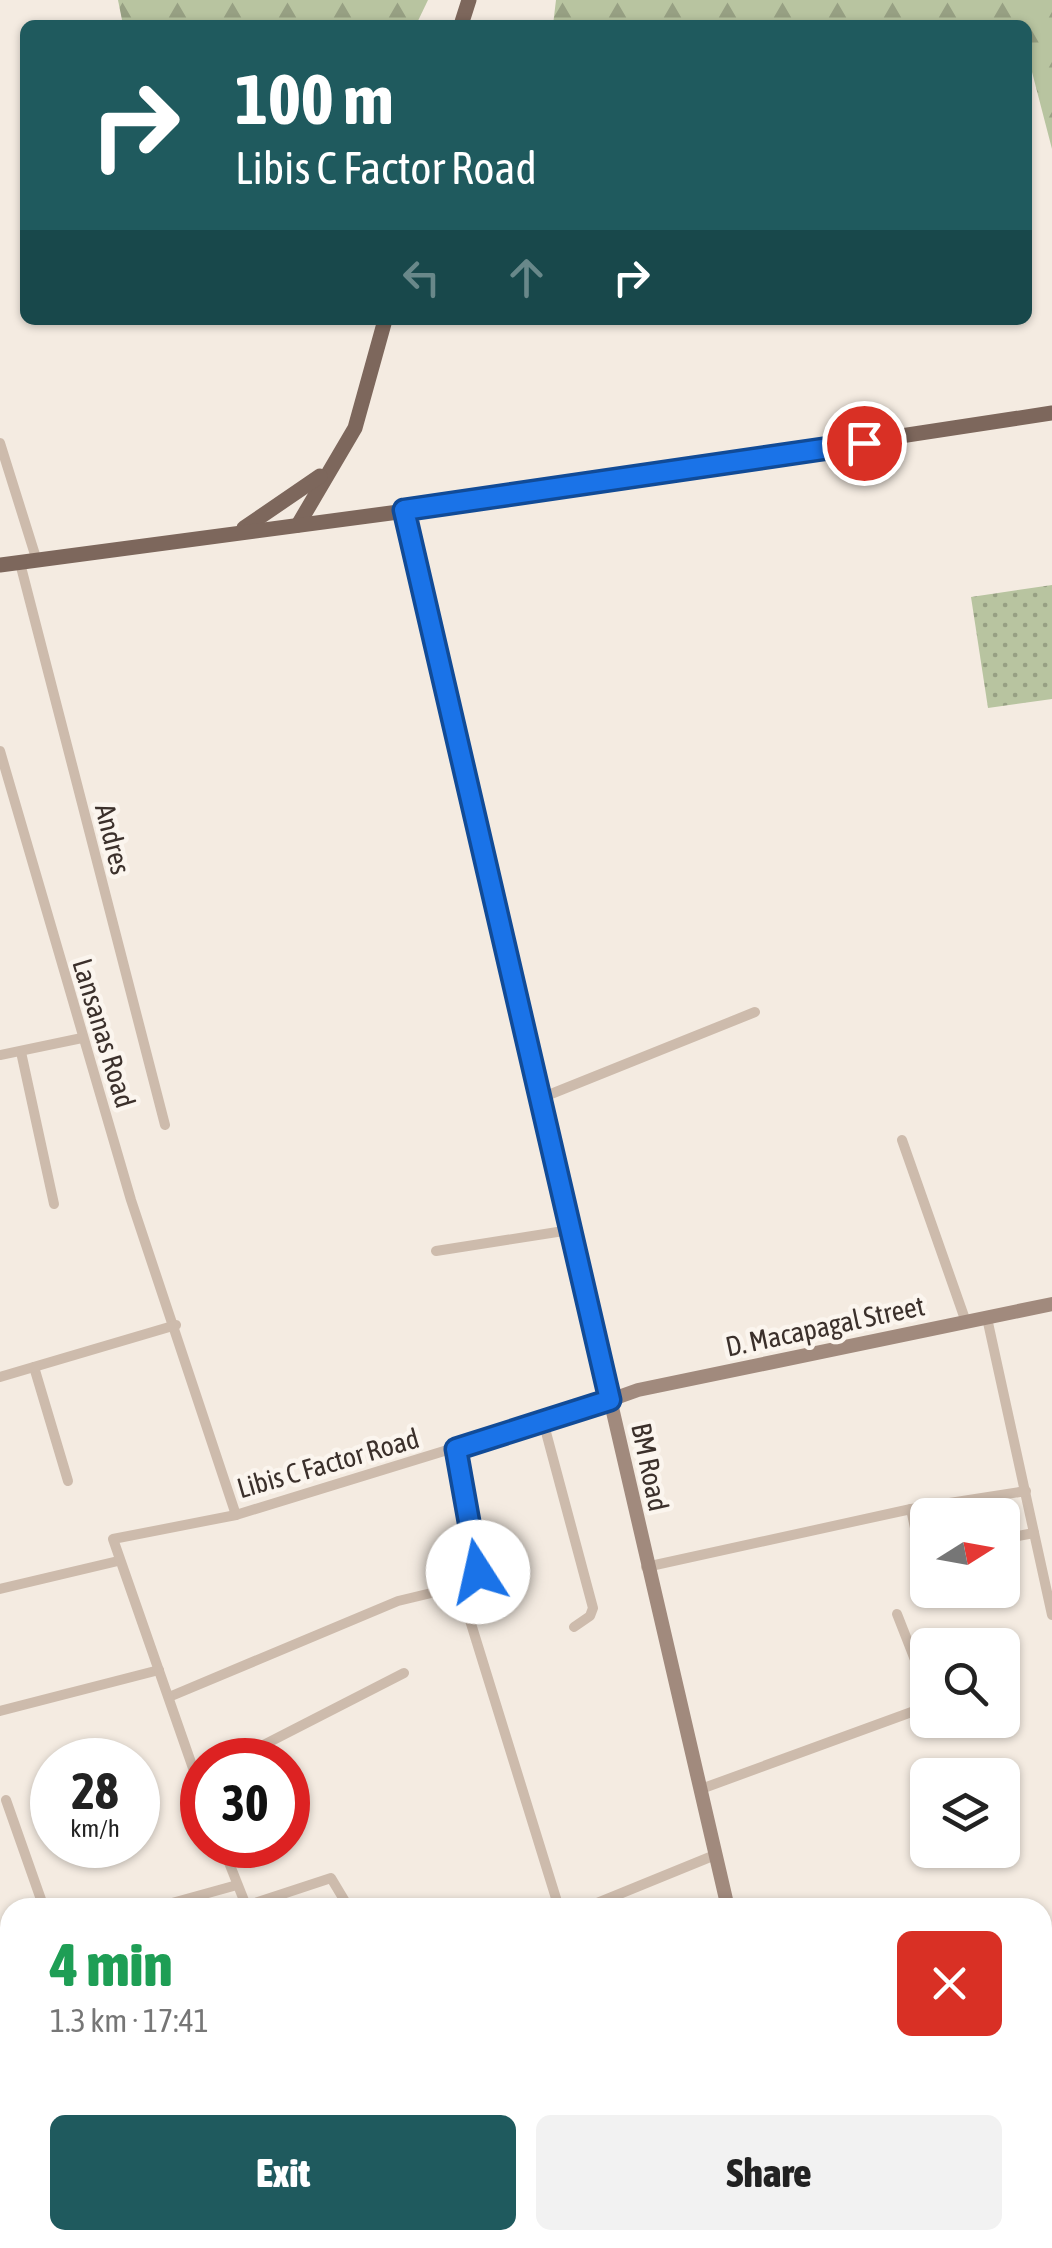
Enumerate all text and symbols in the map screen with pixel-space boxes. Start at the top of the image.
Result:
text: 100 m [235,59,394,139]
icon: right [70,60,200,190]
text: Libis C Factor Road [235,142,537,194]
icon: left [394,250,449,305]
icon: ahead [499,250,554,305]
icon: right [604,250,659,305]
pin [822,401,907,486]
icon: arrive [837,416,892,471]
street label: Andres [89,800,137,878]
street label: Lansanas Road [66,955,142,1111]
street label: D. Macapagal Street [723,1289,927,1363]
street label: BM Road [625,1420,675,1514]
street label: Libis C Factor Road [233,1422,423,1504]
north arrow [910,1498,1020,1608]
map controls [910,1498,1020,1868]
position arrow [426,1520,530,1624]
button: search [910,1628,1020,1738]
speed limit sign: 30 [180,1738,310,1868]
button: layers [910,1758,1020,1868]
text: 28 [71,1762,118,1820]
text: km/h [70,1814,120,1842]
text: 4 min [50,1930,173,1999]
button: close [897,1931,1002,2036]
text: 1.3 km · 17:41 [50,2002,209,2039]
button: Exit [50,2115,516,2230]
button: Share [536,2115,1002,2230]

